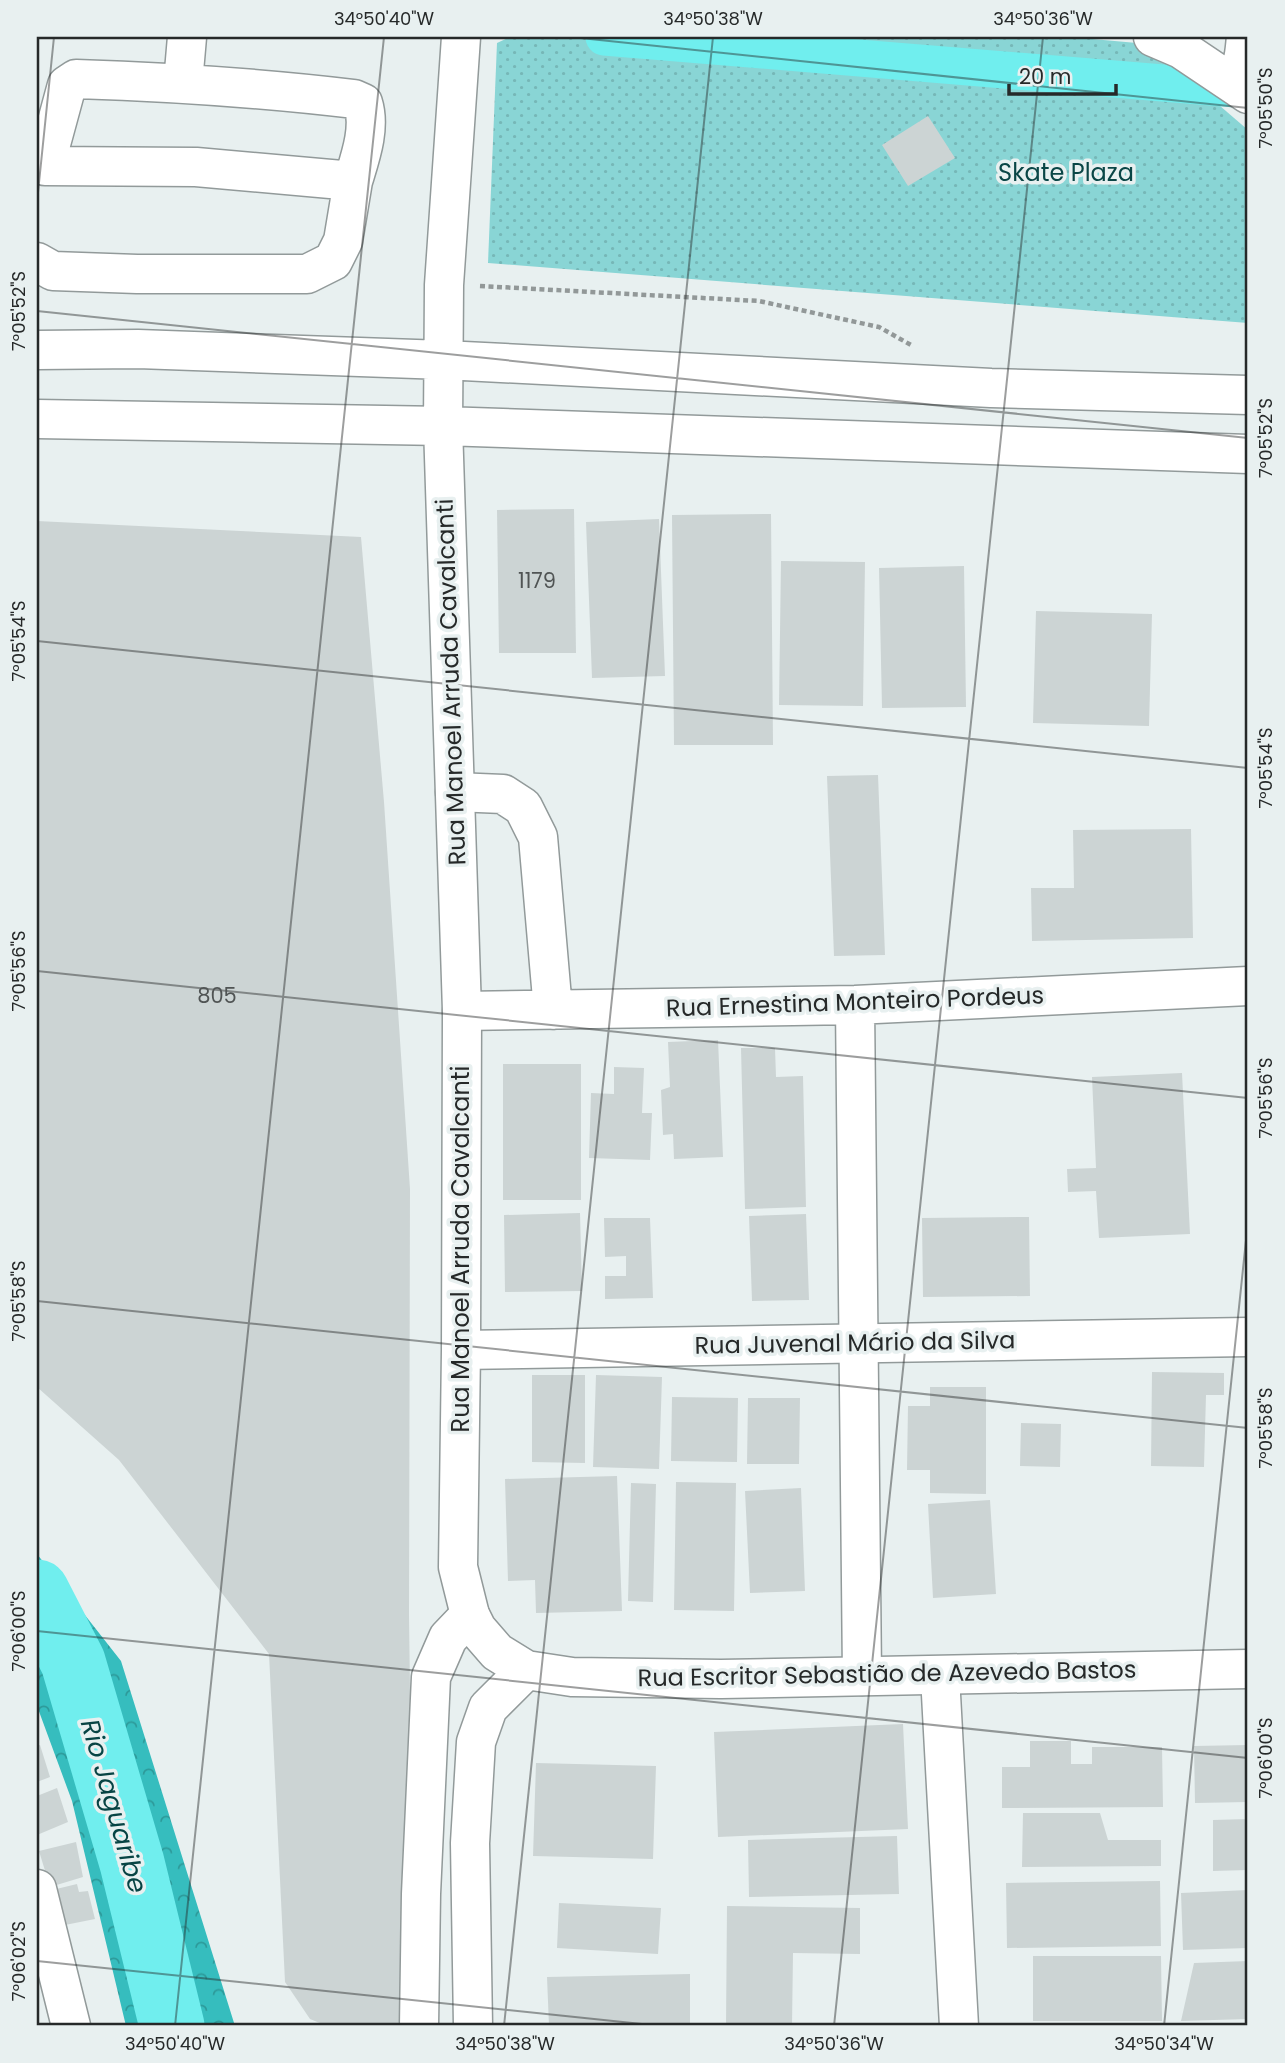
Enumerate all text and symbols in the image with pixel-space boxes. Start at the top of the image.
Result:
text: 34°50'40"W [334,6,435,31]
text: 34°50'38"W [663,6,763,31]
text: 34°50'36"W [993,6,1093,31]
scale bar [1009,52,1115,96]
text: 20 m [1019,62,1072,91]
text: 7°05'50"S [1253,67,1278,149]
park label: Skate Plaza [998,156,1134,189]
text: 7°05'52"S [6,271,31,351]
text: 7°05'52"S [1253,398,1278,478]
street label: Rua Manoel Arruda Cavalcanti [428,498,473,866]
house number: 1179 [518,566,556,595]
text: 7°05'54"S [6,600,31,682]
text: 7°05'54"S [1253,727,1278,809]
text: 7°05'56"S [6,930,31,1012]
street label: Rua Ernestina Monteiro Pordeus [665,978,1044,1025]
house number: 805 [197,981,237,1010]
text: 7°05'56"S [1253,1057,1278,1139]
street label: Rua Manoel Arruda Cavalcanti [444,1066,477,1432]
text: 7°05'58"S [6,1260,31,1342]
street label: Rua Juvenal Mário da Silva [694,1323,1016,1362]
text: 7°05'58"S [1253,1387,1278,1469]
text: 7°06'00"S [6,1590,31,1672]
street label: Rua Escritor Sebastião de Azevedo Bastos [637,1653,1137,1694]
water label: Rio Jaguaribe [72,1715,156,1897]
text: 7°06'00"S [1253,1717,1278,1799]
text: 7°06'02"S [6,1921,31,2001]
text: 34°50'40"W [125,2031,226,2056]
text: 34°50'38"W [455,2031,555,2056]
text: 34°50'36"W [784,2031,884,2056]
text: 34°50'34"W [1114,2031,1214,2056]

